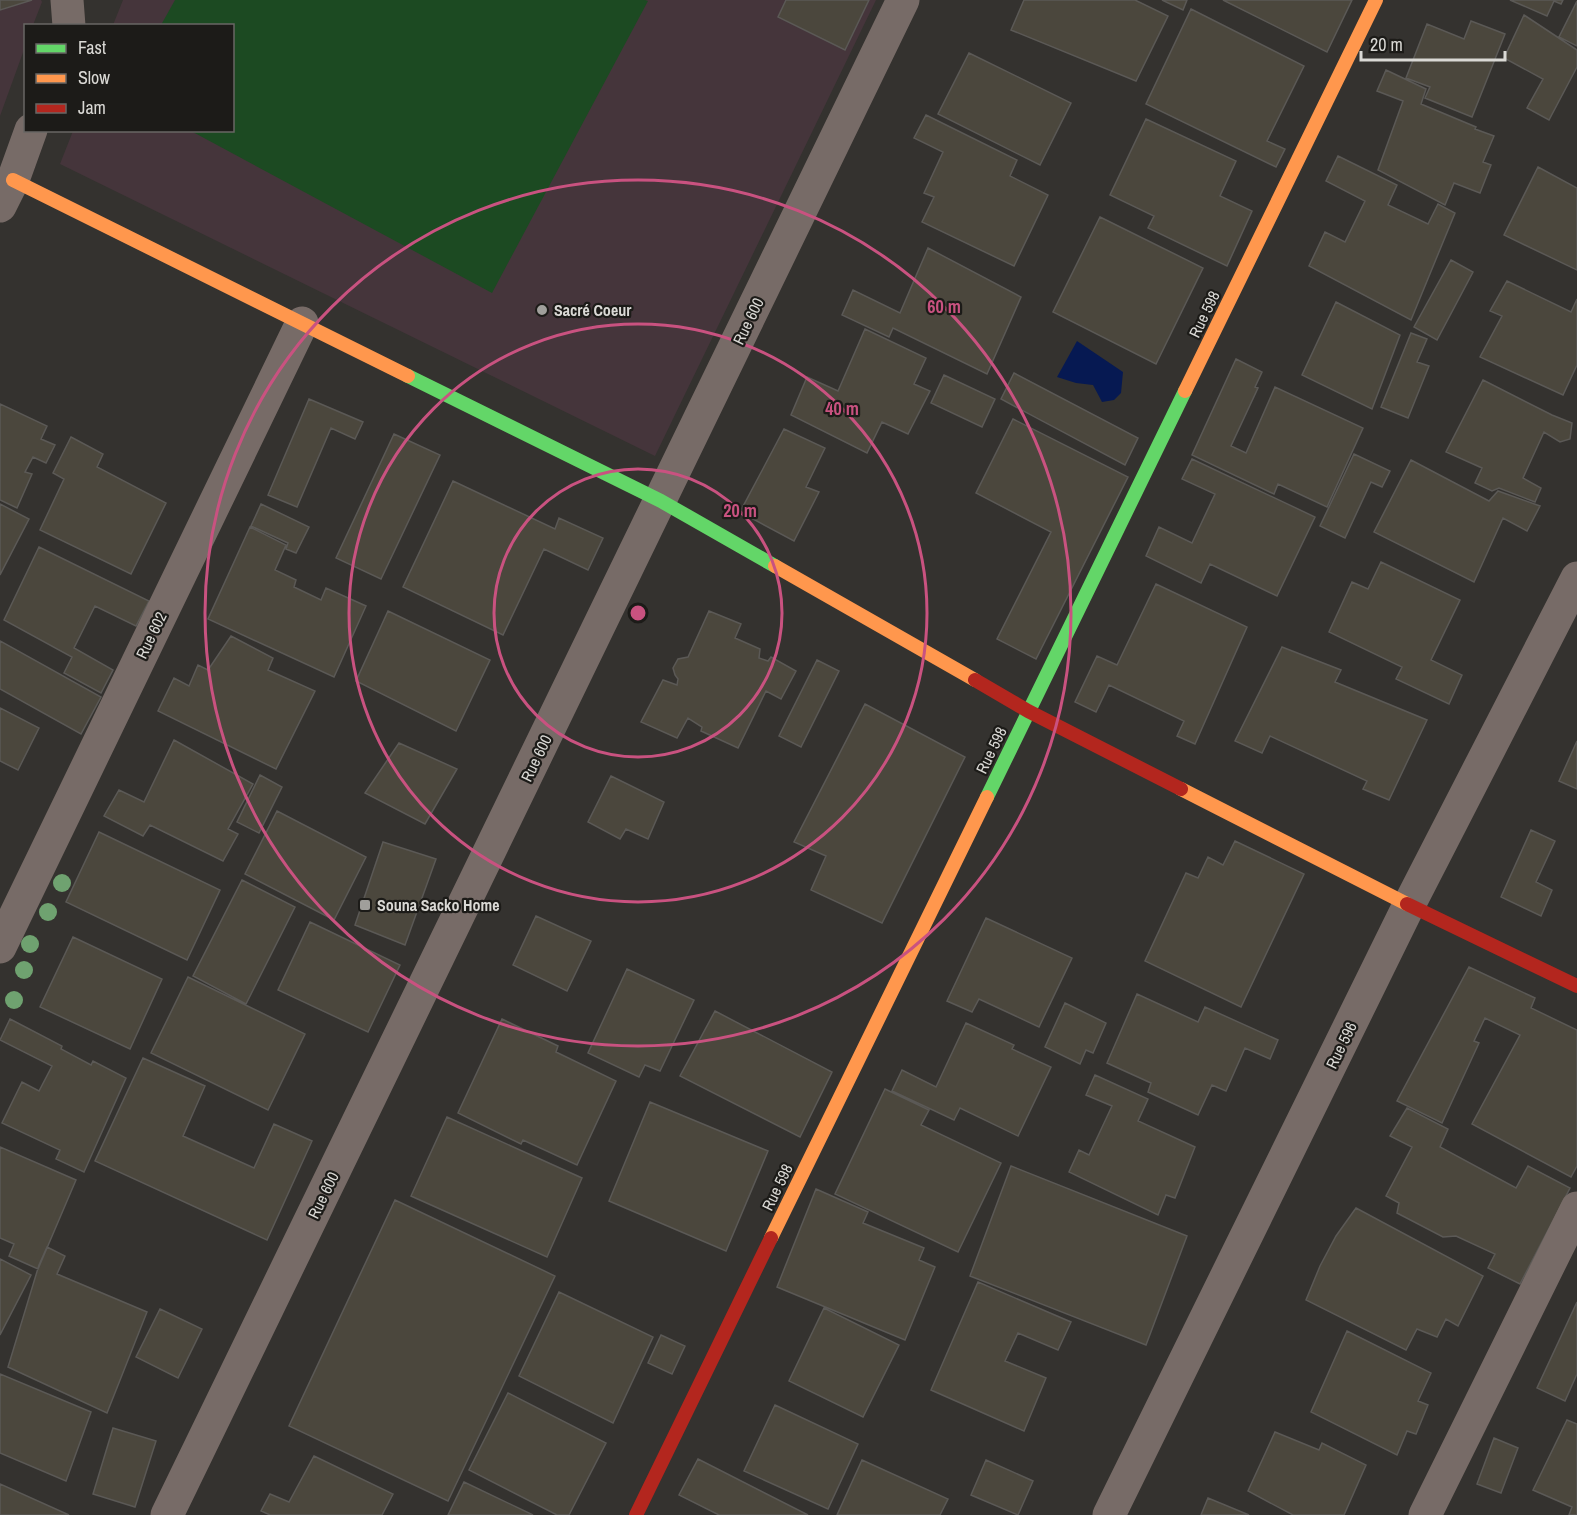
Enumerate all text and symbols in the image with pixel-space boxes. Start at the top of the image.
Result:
legend [24,24,234,132]
scale bar [1361,24,1505,62]
text: 20 m [1370,32,1403,57]
text: Fast [78,35,106,60]
text: Slow [78,65,110,90]
text: Jam [78,95,106,120]
street label: Rue 598 [1183,287,1225,341]
street label: Rue 600 [727,294,769,348]
text: 60 m [927,294,961,319]
place label: Sacré Coeur [554,299,632,321]
marker: Sacré Coeur [535,303,549,317]
text: 40 m [825,396,859,421]
text: 20 m [723,498,757,523]
centre of rings [628,603,648,623]
street label: Rue 602 [130,608,172,662]
street label: Rue 598 [970,723,1012,777]
street label: Rue 600 [515,731,557,785]
place label: Souna Sacko Home [377,894,500,916]
marker: Souna Sacko Home [358,898,372,912]
street label: Rue 596 [1320,1018,1362,1072]
street label: Rue 598 [756,1160,798,1214]
street label: Rue 600 [302,1168,344,1222]

